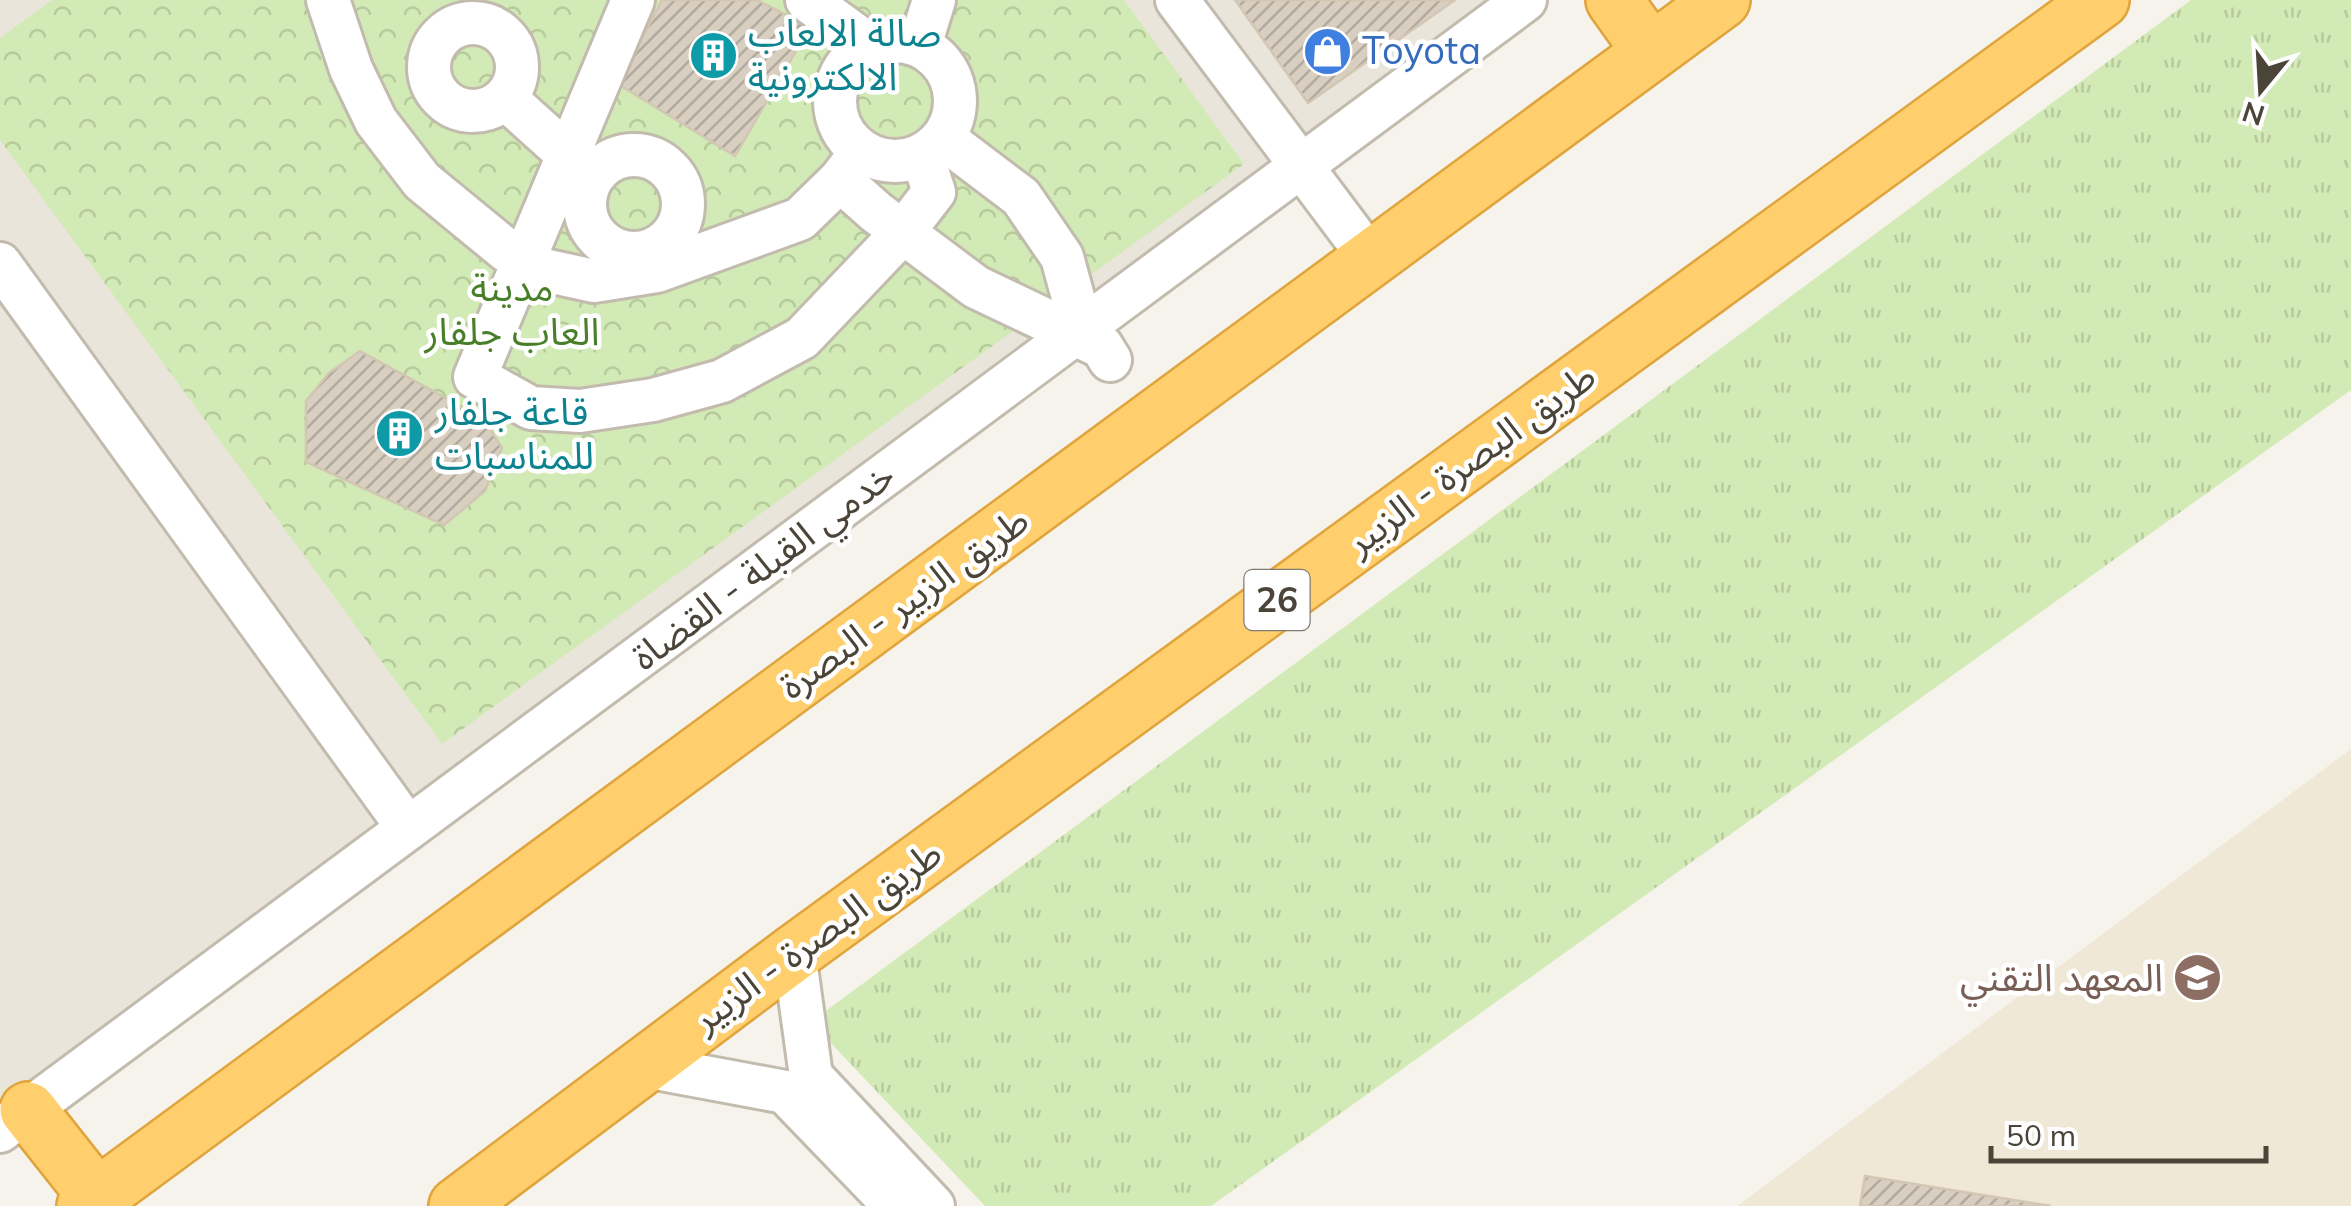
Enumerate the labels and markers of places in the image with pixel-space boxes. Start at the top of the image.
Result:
place label: صالة الالعاب الالكترونية [748,8,941,100]
shop icon: Toyota [1301,25,1353,77]
place label: Toyota [1362,26,1481,74]
building icon: صالة الالعاب الالكترونية [687,29,739,81]
place label: قاعة جلفار للمناسبات [434,387,594,479]
building icon: قاعة جلفار للمناسبات [374,408,426,460]
school or university icon: المعهد التقني [2172,952,2224,1004]
place label: المعهد التقني [1960,953,2163,1007]

